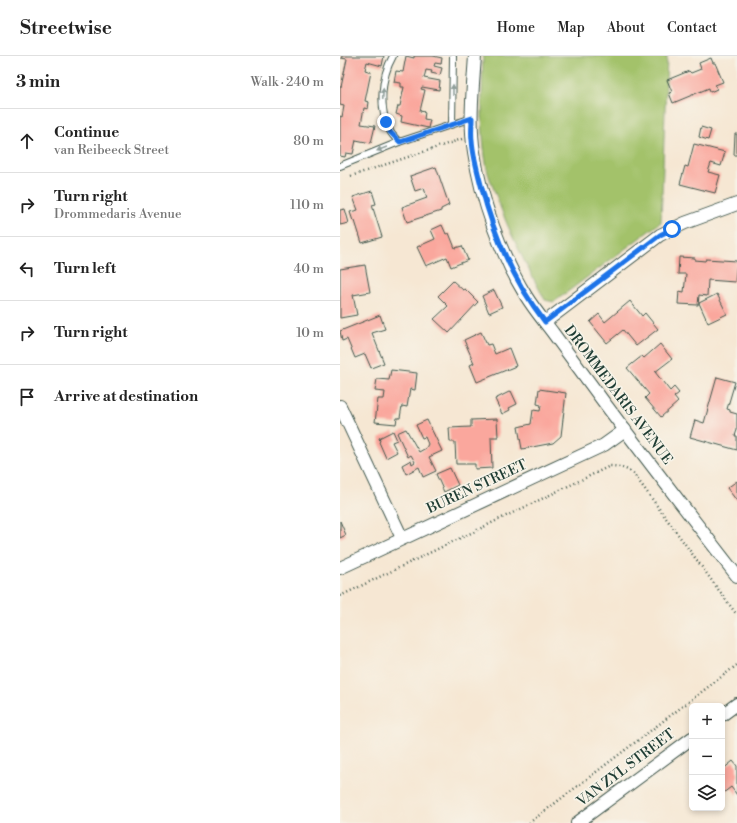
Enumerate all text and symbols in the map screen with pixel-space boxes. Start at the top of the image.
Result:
text: Streetwise [20,16,112,40]
text: Home [497,19,535,37]
text: Map [557,19,585,37]
text: About [607,19,645,37]
text: Contact [667,19,717,37]
text: 3 min [16,71,60,93]
text: Walk · 240 m [250,74,324,90]
one-way arrow [450,83,456,96]
one-way arrow [380,87,386,100]
route end [377,113,395,131]
text: Continue [54,123,119,142]
icon: ahead [16,130,38,152]
text: 80 m [293,133,324,149]
text: van Reibeeck Street [54,142,169,158]
one-way arrow [376,147,388,153]
text: Turn right [54,187,128,206]
icon: right [16,194,38,216]
text: 110 m [290,197,324,213]
text: Drommedaris Avenue [54,206,182,222]
route start [663,220,681,238]
icon: left [16,258,38,280]
text: Turn left [54,259,116,278]
text: 40 m [294,261,324,277]
icon: right [16,322,38,344]
street label: DROMMEDARIS AVENUE [560,322,676,468]
text: Turn right [54,323,128,342]
text: 10 m [296,325,324,341]
icon: arrive [16,386,38,408]
text: Arrive at destination [54,387,198,406]
street label: BUREN STREET [423,456,530,519]
map controls [689,703,725,811]
button: + [689,703,725,739]
street label: VAN ZYL STREET [573,725,679,811]
button: − [689,739,725,775]
button: layers [689,775,725,811]

